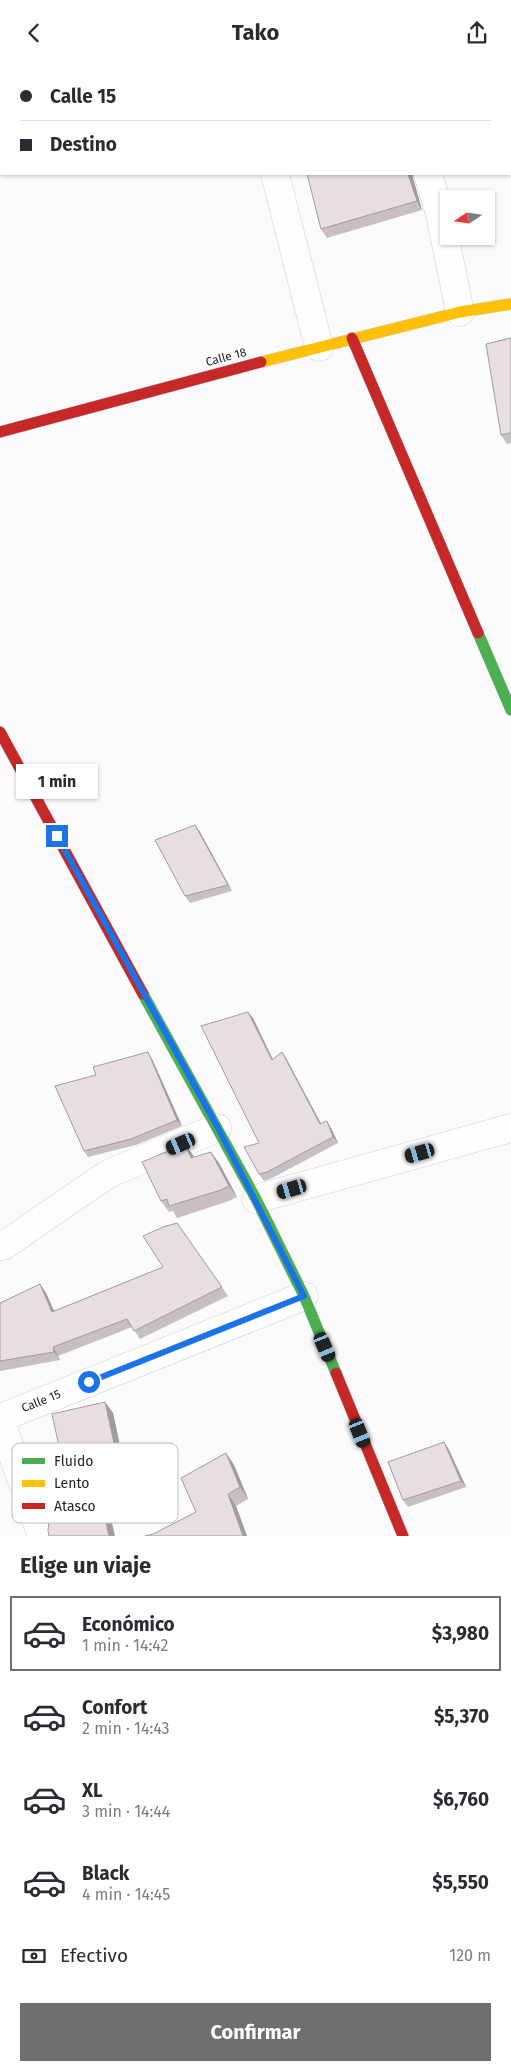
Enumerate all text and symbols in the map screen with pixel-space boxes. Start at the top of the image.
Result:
icon: back [20,19,48,47]
text: Tako [232,19,279,46]
icon: share [463,19,491,47]
text: Calle 15 [50,85,116,108]
text: Destino [50,133,117,156]
north arrow [440,190,495,245]
map controls [440,190,495,245]
street label: Calle 18 [204,345,248,369]
callout: 1 min [16,763,98,799]
text: 1 min [38,772,76,791]
route end [46,825,68,847]
car [164,1131,197,1157]
car [403,1142,436,1164]
car [275,1178,308,1200]
car [312,1330,337,1364]
route start [78,1371,100,1393]
street label: Calle 15 [19,1387,63,1415]
car [347,1416,372,1450]
legend [12,1443,178,1523]
text: Fluido [54,1453,93,1470]
text: Lento [54,1475,89,1492]
text: Atasco [54,1498,96,1515]
text: Elige un viaje [20,1552,151,1579]
icon: car [22,1611,67,1656]
text: Económico [82,1613,175,1636]
text: $3,980 [432,1622,489,1645]
text: 1 min · 14:42 [82,1636,168,1655]
icon: car [22,1694,67,1739]
text: Confort [82,1696,147,1719]
text: $5,370 [434,1705,489,1728]
text: 2 min · 14:43 [82,1719,170,1738]
icon: car [22,1777,67,1822]
text: XL [82,1779,103,1802]
text: $6,760 [433,1788,489,1811]
text: 3 min · 14:44 [82,1802,170,1821]
icon: car [22,1860,67,1905]
text: Black [82,1862,129,1885]
text: $5,550 [432,1871,489,1894]
text: 4 min · 14:45 [82,1885,170,1904]
icon: cash [20,1942,48,1970]
text: Efectivo [60,1944,128,1967]
text: 120 m [449,1946,491,1965]
button: Confirmar [20,2003,491,2061]

